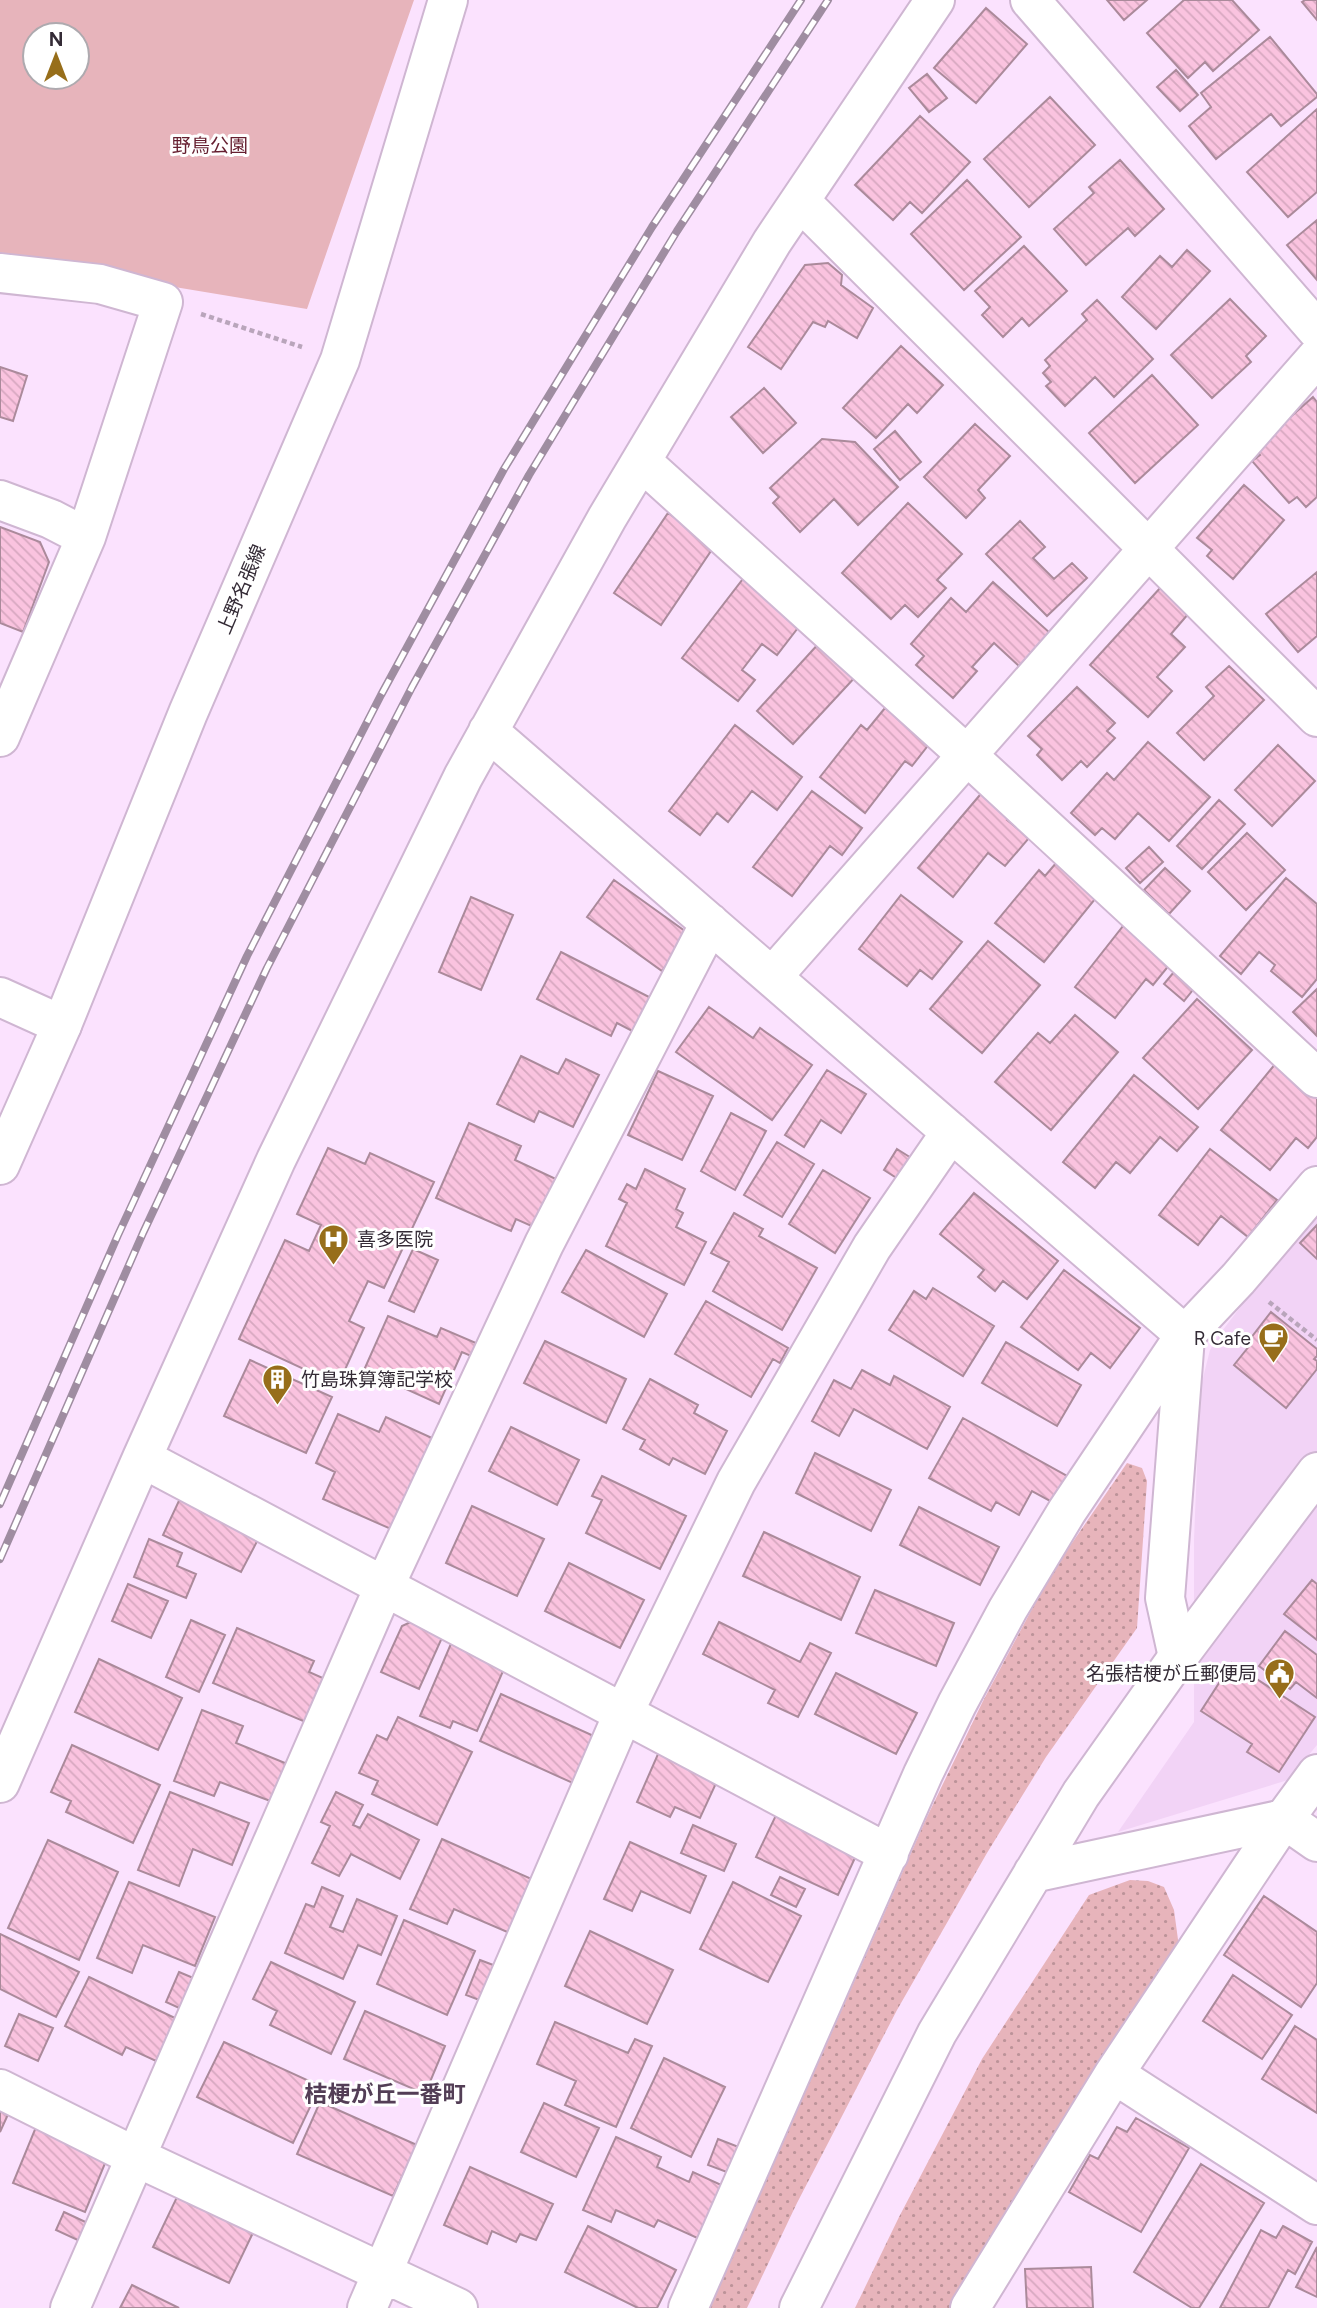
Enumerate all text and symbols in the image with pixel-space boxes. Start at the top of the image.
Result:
north arrow [21,21,91,91]
text: N [49,28,63,51]
park label: 野鳥公園 [172,134,248,157]
street label: 上野名張線 [212,541,271,637]
hospital icon: 喜多医院 [317,1222,351,1266]
place label: 喜多医院 [357,1228,433,1251]
cafe icon: R Cafe [1257,1321,1291,1365]
place label: R Cafe [1194,1327,1251,1350]
building icon: 竹島珠算簿記学校 [261,1362,295,1406]
place label: 竹島珠算簿記学校 [301,1368,453,1391]
public building icon: 名張桔梗が丘郵便局 [1263,1656,1297,1700]
place label: 名張桔梗が丘郵便局 [1086,1662,1257,1685]
district label: 桔梗が丘一番町 [305,2080,466,2108]

